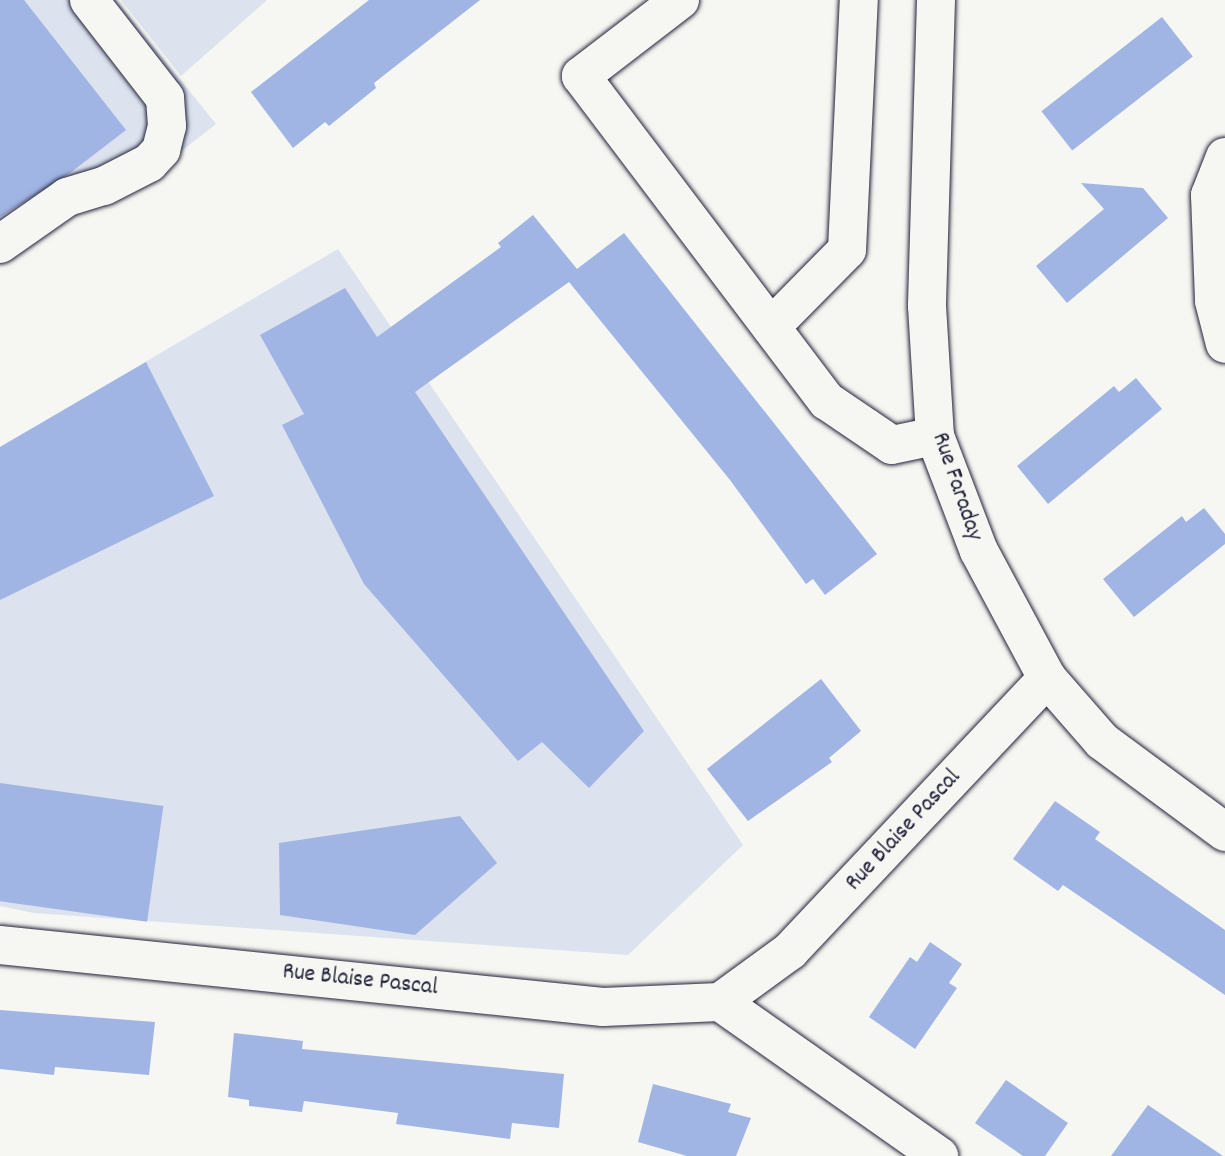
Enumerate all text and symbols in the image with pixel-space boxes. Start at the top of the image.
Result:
street label: Rue Faraday [924,429,988,545]
street label: Rue Blaise Pascal [840,764,968,898]
street label: Rue Blaise Pascal [281,959,439,1003]

